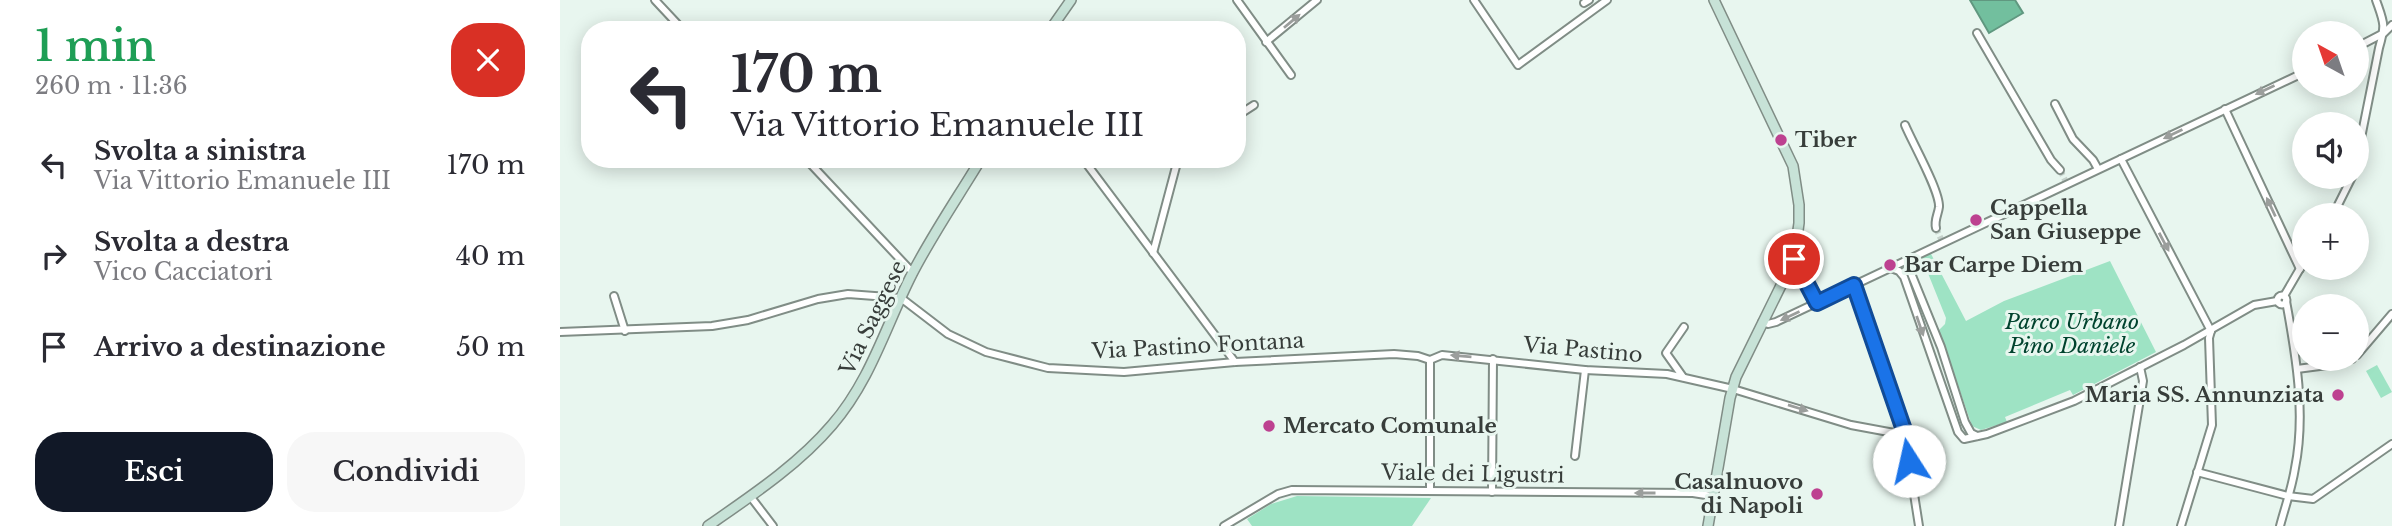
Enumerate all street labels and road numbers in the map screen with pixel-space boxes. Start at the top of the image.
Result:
street label: Via Saggese [834,256,912,381]
street label: Via Pastino Fontana [1090,327,1305,365]
street label: Via Pastino [1521,332,1644,368]
street label: Viale dei Ligustri [1380,459,1565,489]

